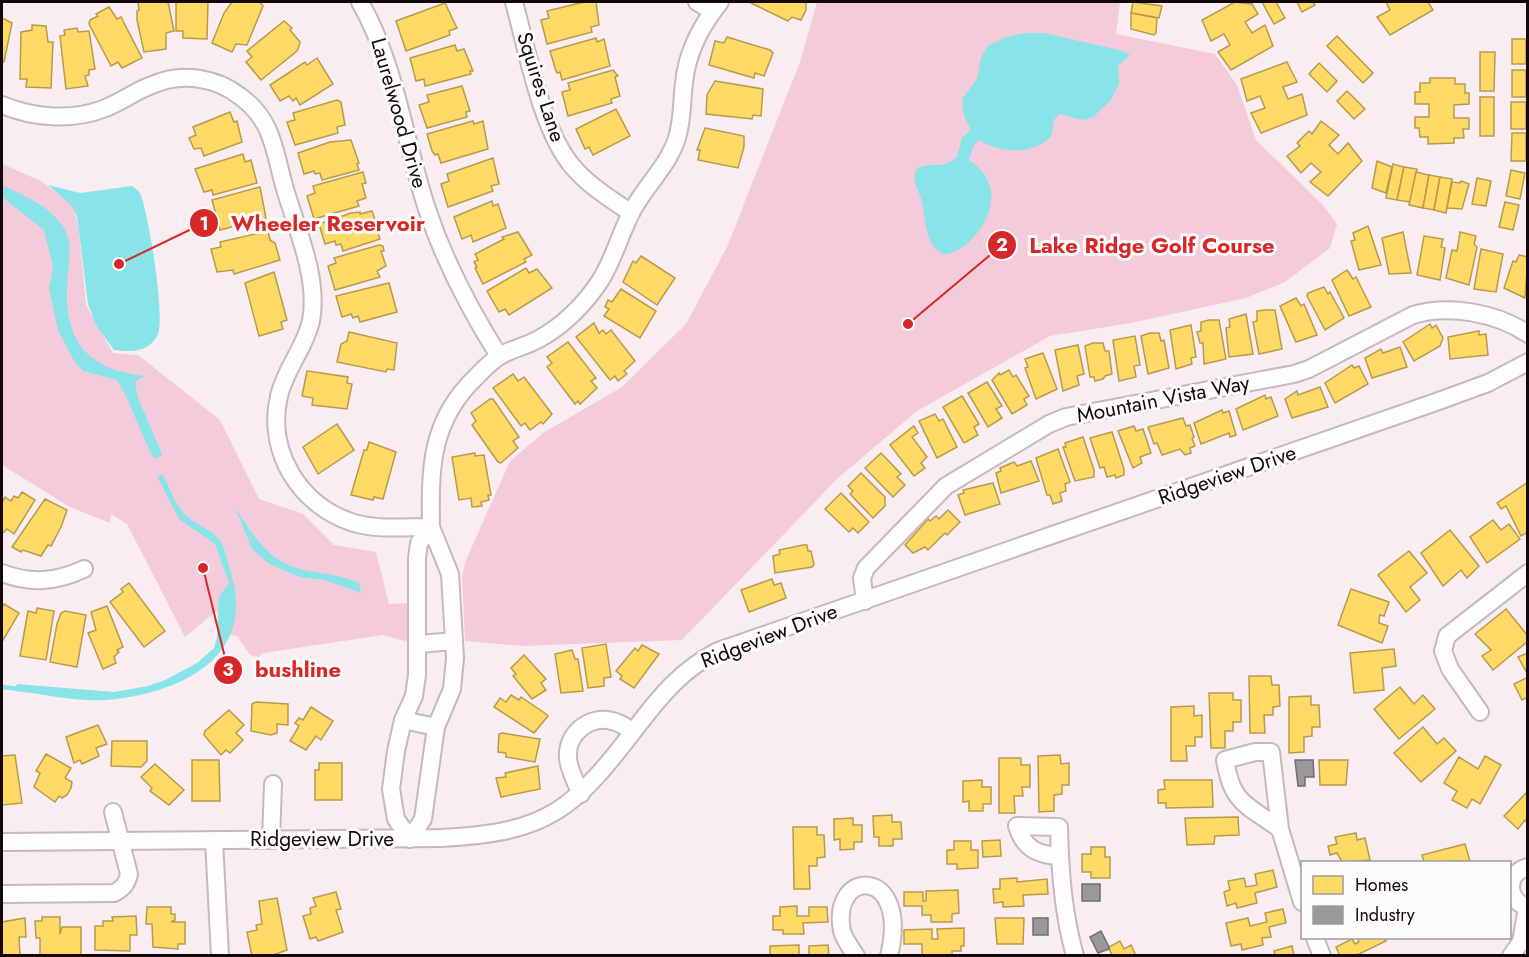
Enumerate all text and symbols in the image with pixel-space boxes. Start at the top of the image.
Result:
street label: Squires Lane [509,28,573,146]
street label: Laurelwood Drive [363,34,435,192]
callout: Wheeler Reservoir [189,203,437,243]
text: Wheeler Reservoir [231,207,425,239]
text: 1 [199,211,209,237]
callout: Lake Ridge Golf Course [987,225,1287,265]
text: Lake Ridge Golf Course [1029,229,1275,261]
text: 2 [996,232,1008,258]
street label: Mountain Vista Way [1074,367,1253,430]
street label: Ridgeview Drive [1154,437,1300,513]
street label: Ridgeview Drive [696,596,842,676]
callout: bushline [213,650,353,690]
text: bushline [255,653,341,685]
text: 3 [222,657,234,683]
street label: Ridgeview Drive [250,824,394,854]
legend [1301,861,1511,939]
text: Homes [1355,872,1408,898]
text: Industry [1355,902,1415,928]

